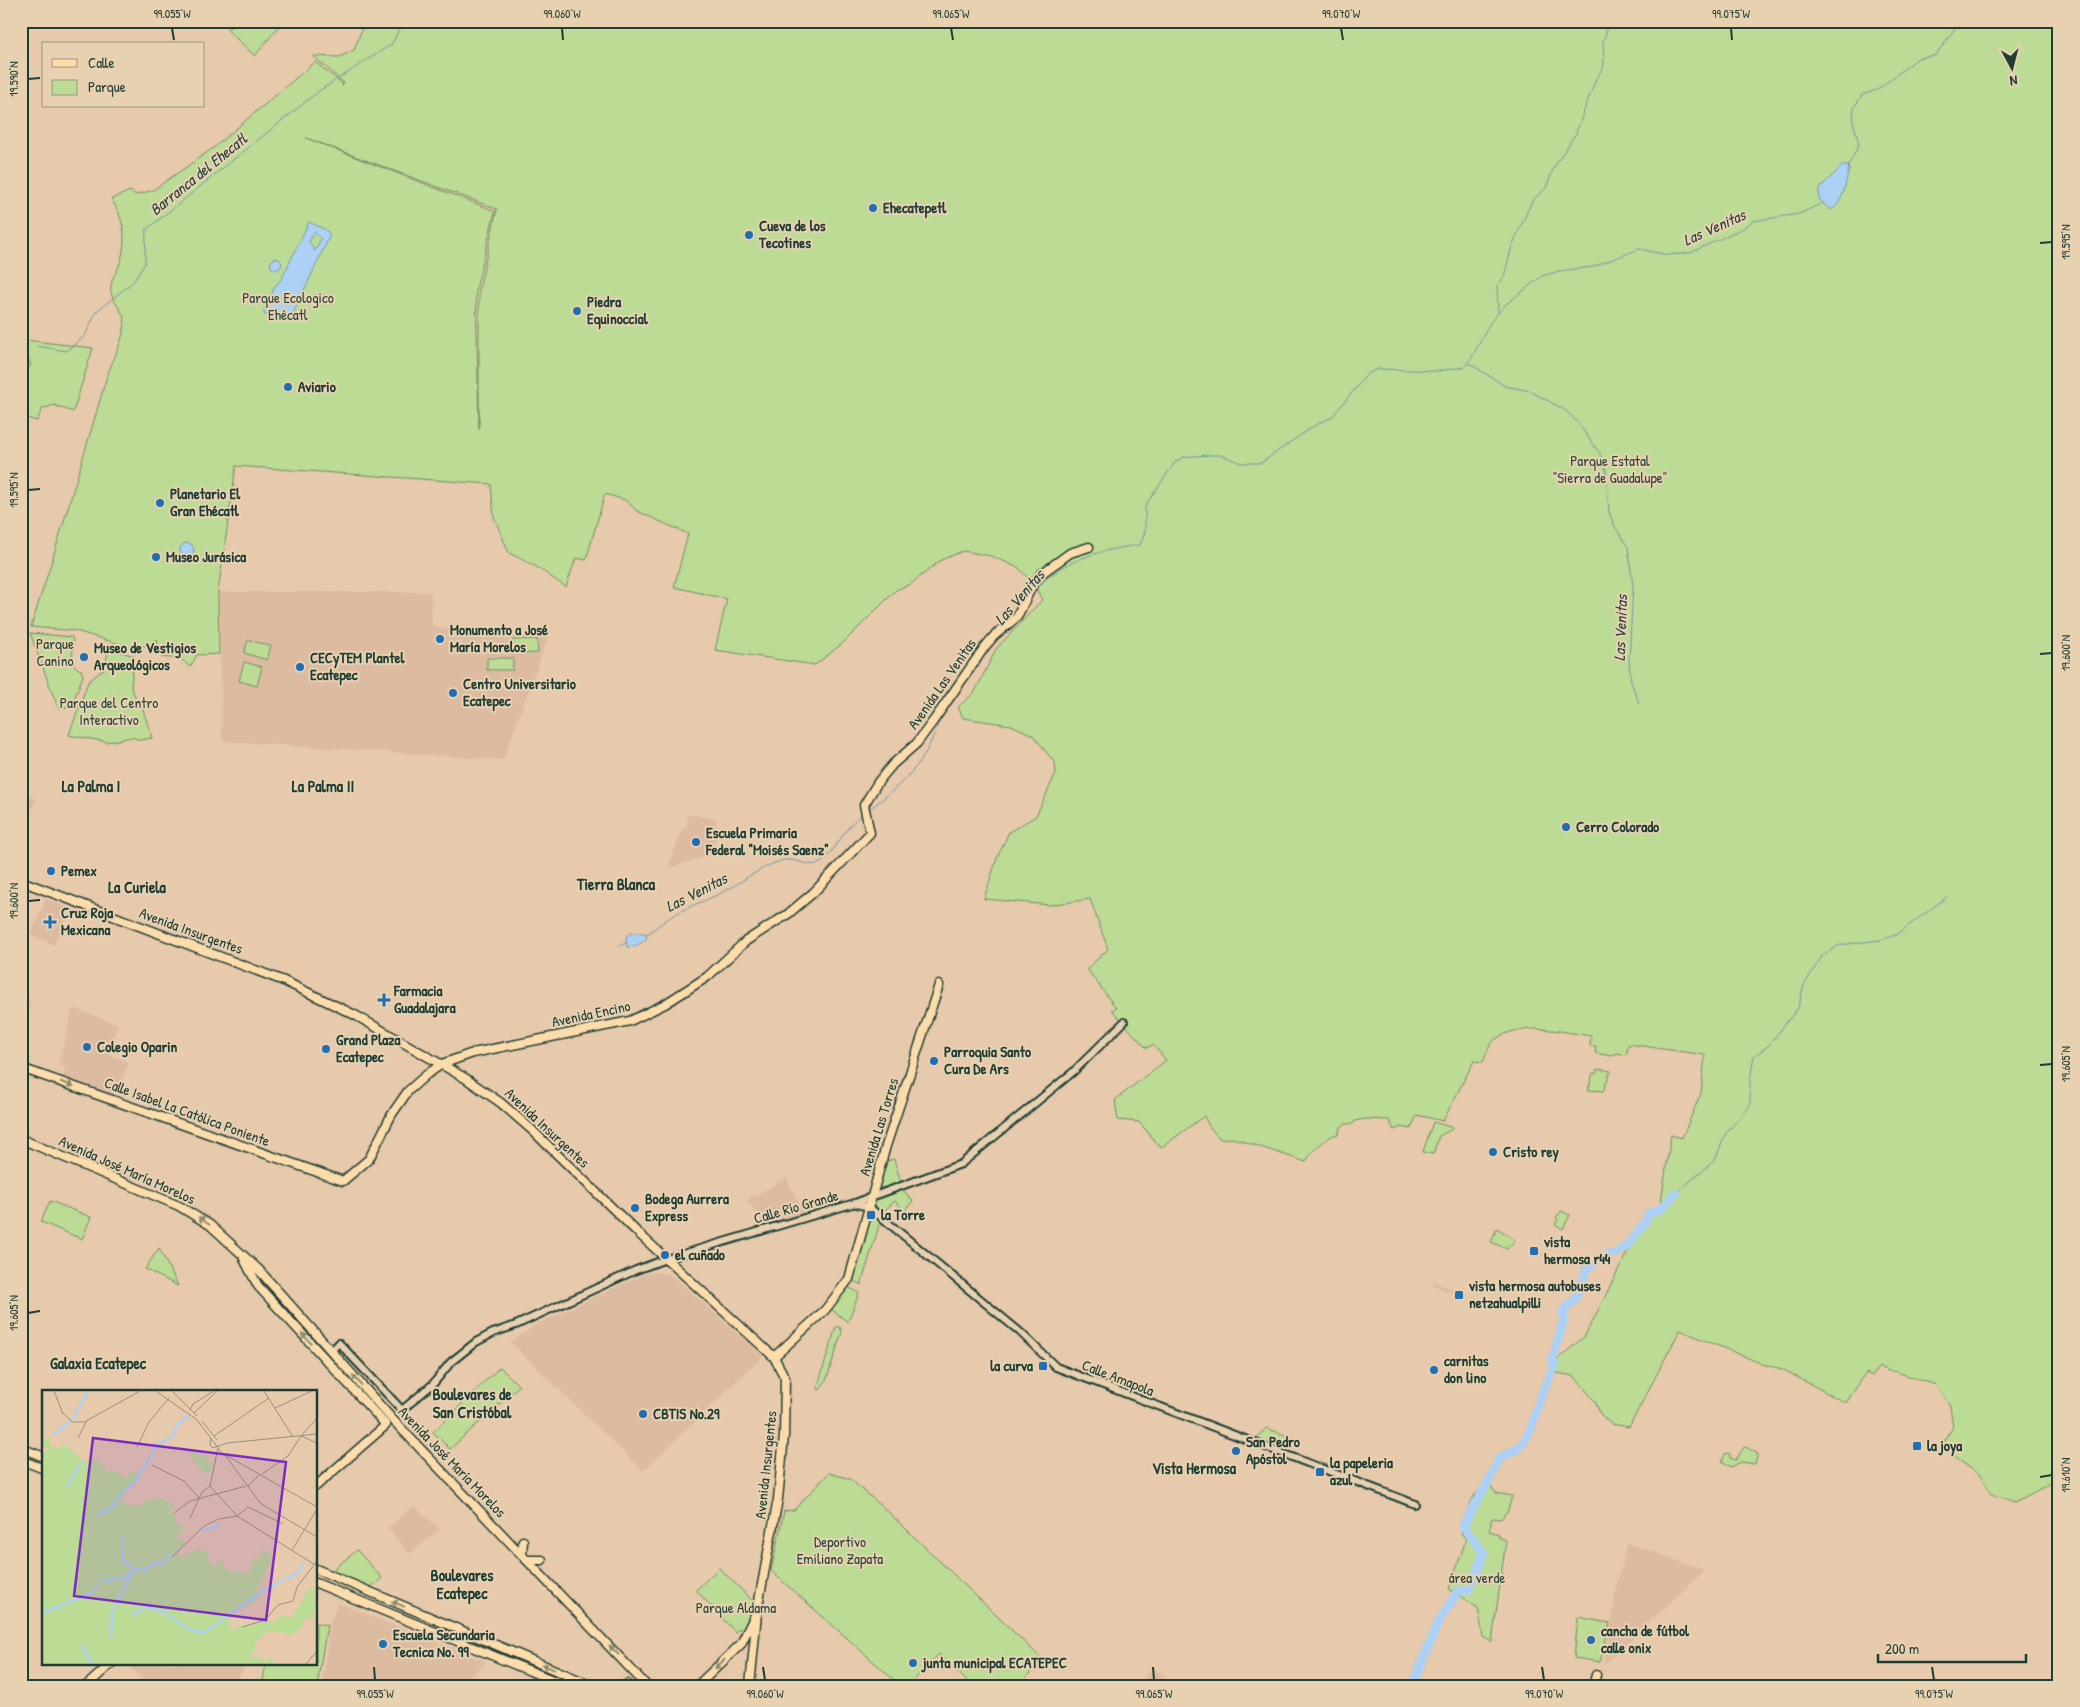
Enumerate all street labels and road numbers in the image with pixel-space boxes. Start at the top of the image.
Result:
street label: Avenida Las Venitas [902,634,981,733]
street label: Avenida Insurgentes [136,902,246,959]
street label: Avenida Encino [550,995,632,1032]
street label: Calle Isabel La Católica Poniente [101,1072,273,1151]
street label: Avenida Las Torres [854,1075,903,1179]
street label: Avenida Insurgentes [500,1083,594,1173]
street label: Avenida José María Morelos [56,1130,199,1209]
street label: Calle Río Grande [751,1184,841,1229]
street label: Calle Amapola [1079,1354,1157,1401]
street label: Avenida José María Morelos [394,1401,511,1522]
street label: Avenida Insurgentes [749,1410,782,1520]

